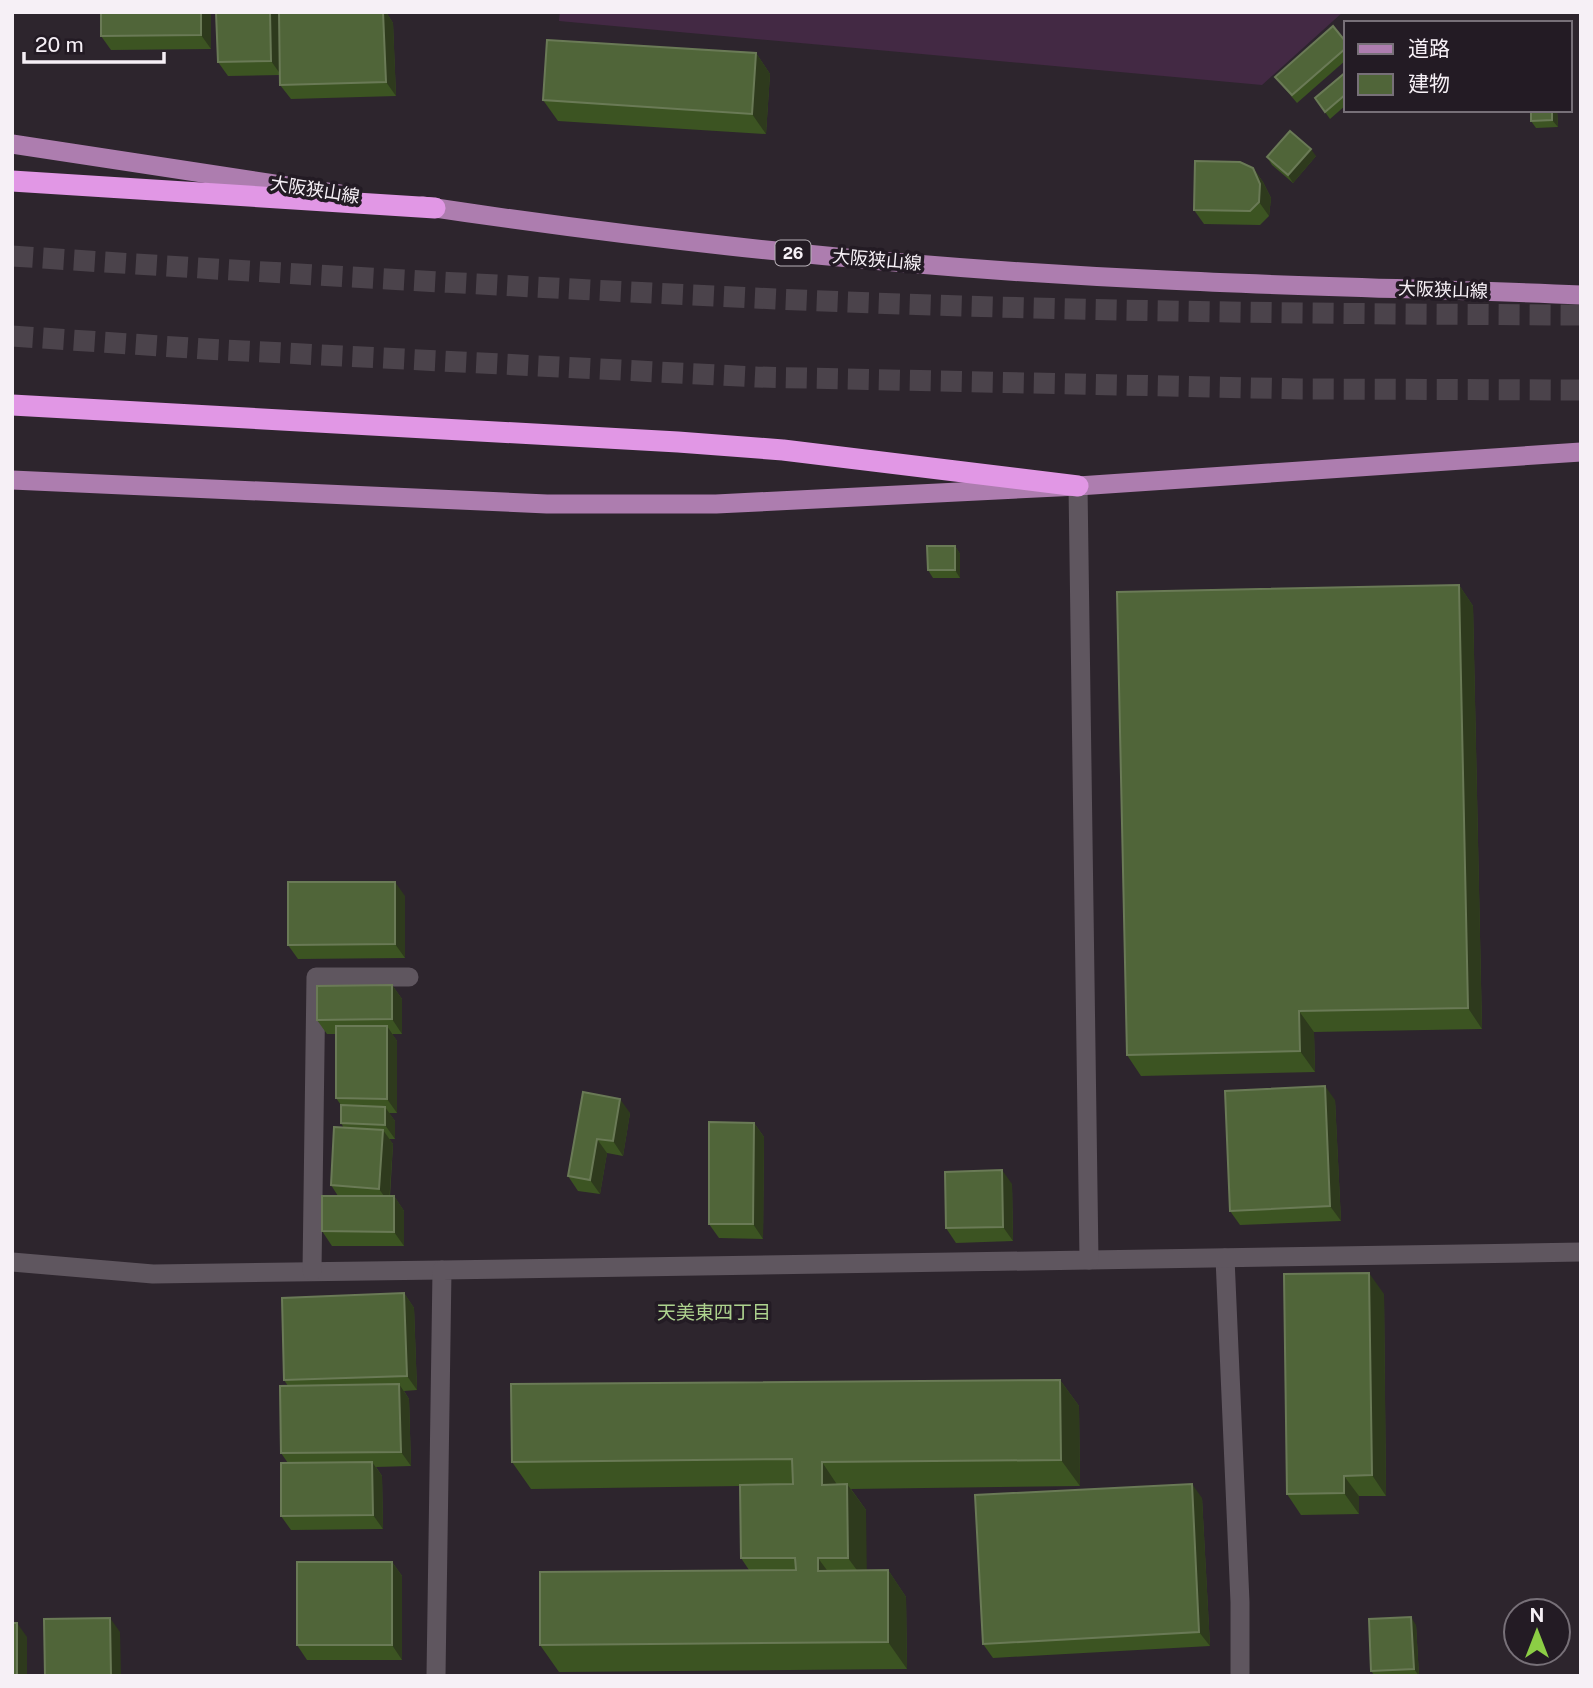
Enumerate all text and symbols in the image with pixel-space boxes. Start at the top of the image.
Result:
scale bar [24,21,164,65]
legend [1344,21,1572,112]
text: 20 m [35,32,84,57]
text: 道路 [1408,36,1450,61]
text: 建物 [1408,71,1450,96]
street label: 大阪狭山線 [269,172,361,207]
road number: 26 [776,241,810,266]
street label: 大阪狭山線 [831,245,923,274]
street label: 大阪狭山線 [1398,277,1488,302]
district label: 天美東四丁目 [657,1301,771,1323]
north arrow [1502,1597,1572,1667]
text: N [1530,1604,1544,1626]

